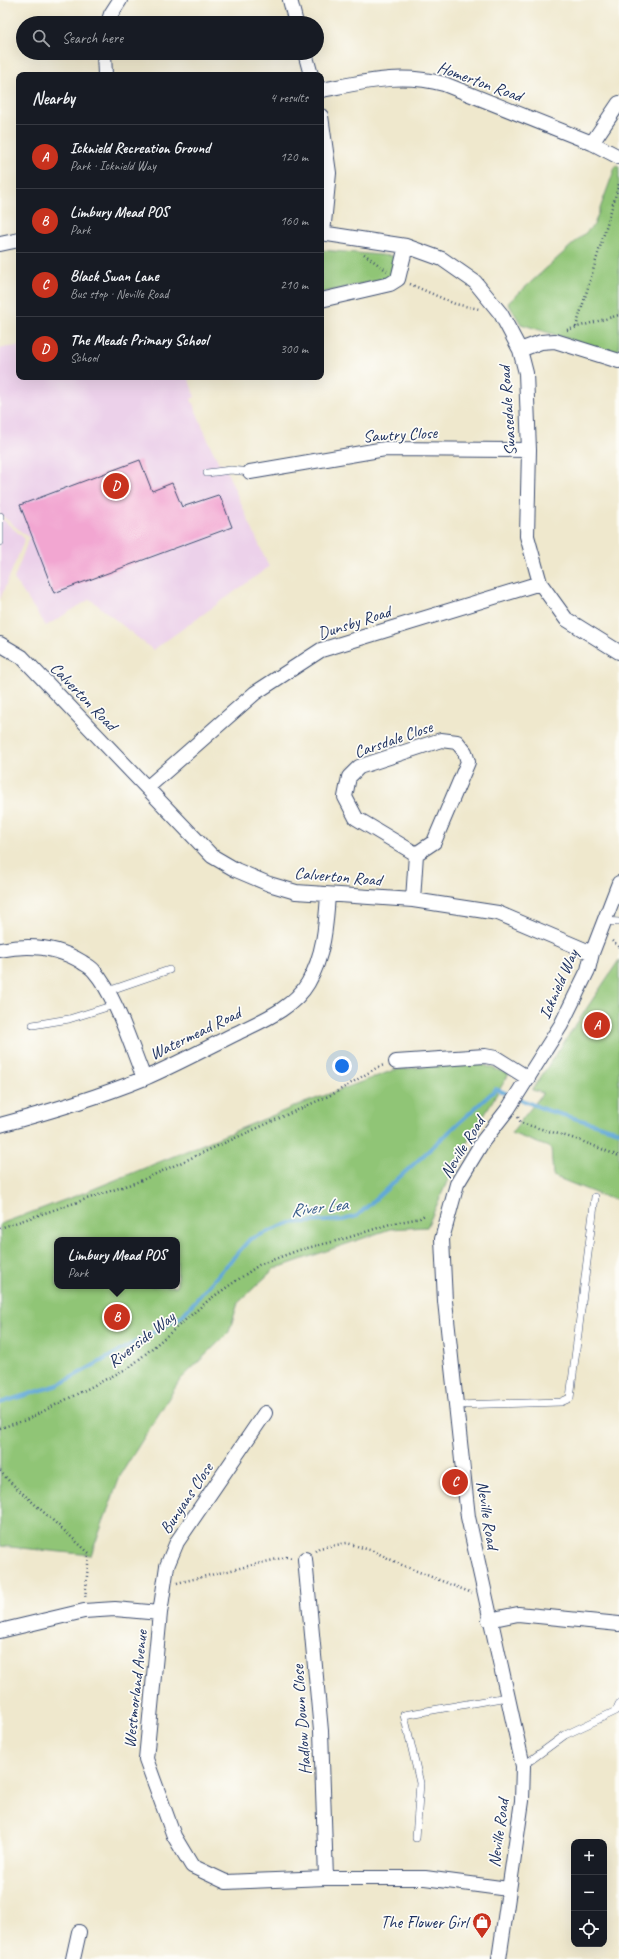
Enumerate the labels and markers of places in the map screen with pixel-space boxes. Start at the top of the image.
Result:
pin: D [103,471,129,501]
pin: A [584,1010,610,1040]
pin: B [104,1302,130,1332]
pin: C [442,1467,468,1497]
shop icon: The Flower Girl [471,1911,493,1939]
place label: The Flower Girl [380,1912,471,1933]

